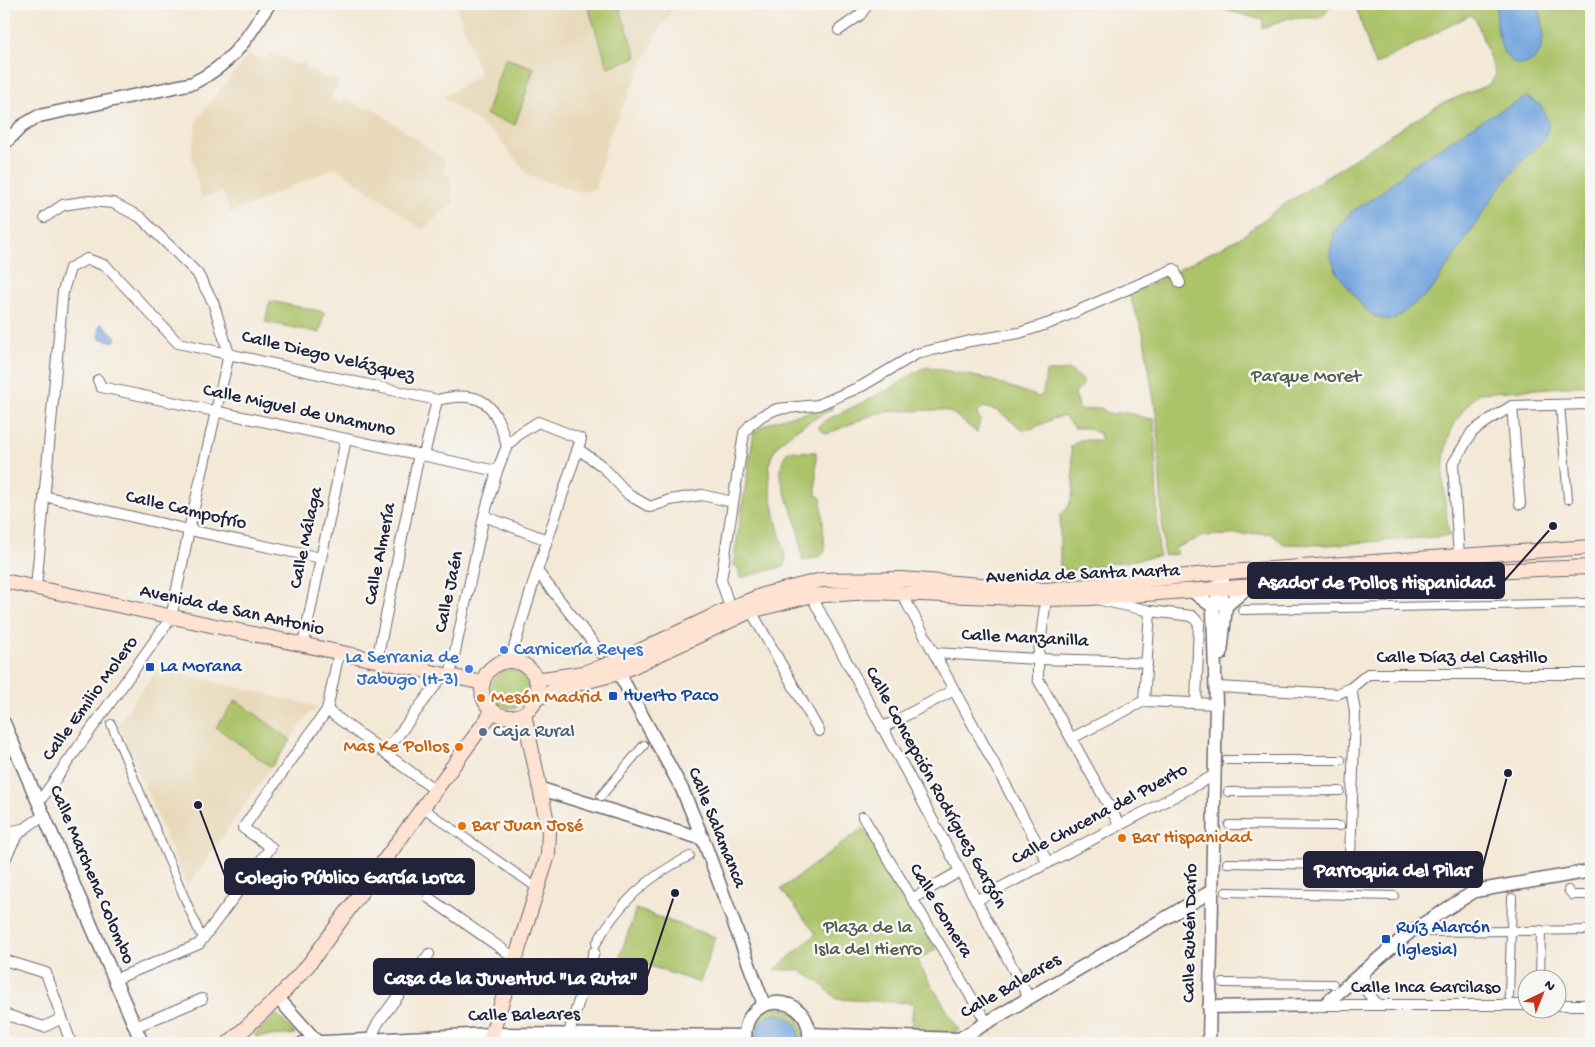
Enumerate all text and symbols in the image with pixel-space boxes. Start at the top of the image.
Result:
street label: Calle Diego Velázquez [239,326,417,388]
park label: Parque Moret [1250,366,1363,389]
street label: Calle Miguel de Unamuno [201,379,398,443]
street label: Calle Málaga [285,484,329,591]
street label: Calle Campofrío [123,486,249,536]
street label: Calle Almería [360,500,402,607]
street label: Calle Jaén [430,549,470,635]
street label: Avenida de Santa Marta [986,560,1182,590]
callout: Asador de Pollos Hispanidad [1248,563,1504,598]
text: Asador de Pollos Hispanidad [1257,573,1496,596]
street label: Avenida de San Antonio [138,580,326,642]
street label: Calle Manzanilla [961,624,1091,654]
street label: Calle Emilio Molero [38,632,144,766]
place label: Carnicería Reyes [514,639,644,662]
marker: Carnicería Reyes [498,644,510,656]
place label: La Serrania de Jabugo (H-3) [345,647,459,692]
street label: Calle Díaz del Castillo [1376,647,1548,670]
place label: La Morana [160,656,243,679]
marker: La Morana [144,661,156,673]
marker: La Serrania de Jabugo (H-3) [463,663,475,675]
street label: Calle Concepción Rodríguez Garzón [859,663,1011,913]
place label: Huerto Paco [623,685,719,708]
place label: Mesón Madrid [491,687,603,710]
marker: Huerto Paco [607,690,619,702]
marker: Mesón Madrid [475,692,487,704]
place label: Caja Rural [493,721,575,744]
marker: Caja Rural [477,726,489,738]
place label: Mas Ke Pollos [343,736,450,759]
marker: Mas Ke Pollos [453,741,465,753]
street label: Calle Chucena del Puerto [1008,759,1192,871]
street label: Calle Salamanca [681,764,751,893]
street label: Calle Marchena Colombo [43,782,139,968]
place label: Bar Juan José [471,815,583,838]
marker: Bar Juan José [456,820,468,832]
place label: Bar Hispanidad [1131,827,1253,850]
marker: Bar Hispanidad [1116,832,1128,844]
callout: Parroquia del Pilar [1304,852,1482,887]
callout: Colegio Público García Lorca [225,859,474,894]
street label: Calle Gomera [903,860,978,964]
text: Parroquia del Pilar [1313,861,1474,884]
street label: Calle Rubén Darío [1178,863,1204,1003]
text: Colegio Público García Lorca [235,868,465,891]
park label: Plaza de la Isla del Hierro [814,917,922,962]
place label: Ruíz Alarcón (Iglesia) [1396,917,1490,962]
marker: Ruíz Alarcón (Iglesia) [1380,933,1392,945]
street label: Calle Baleares [957,949,1066,1025]
callout: Casa de la Juventud "La Ruta" [374,959,647,994]
text: Casa de la Juventud "La Ruta" [383,969,638,992]
north arrow [1518,970,1568,1020]
street label: Calle Inca Garcilaso [1351,977,1501,1000]
text: N [1540,977,1558,996]
street label: Calle Baleares [468,1004,581,1028]

